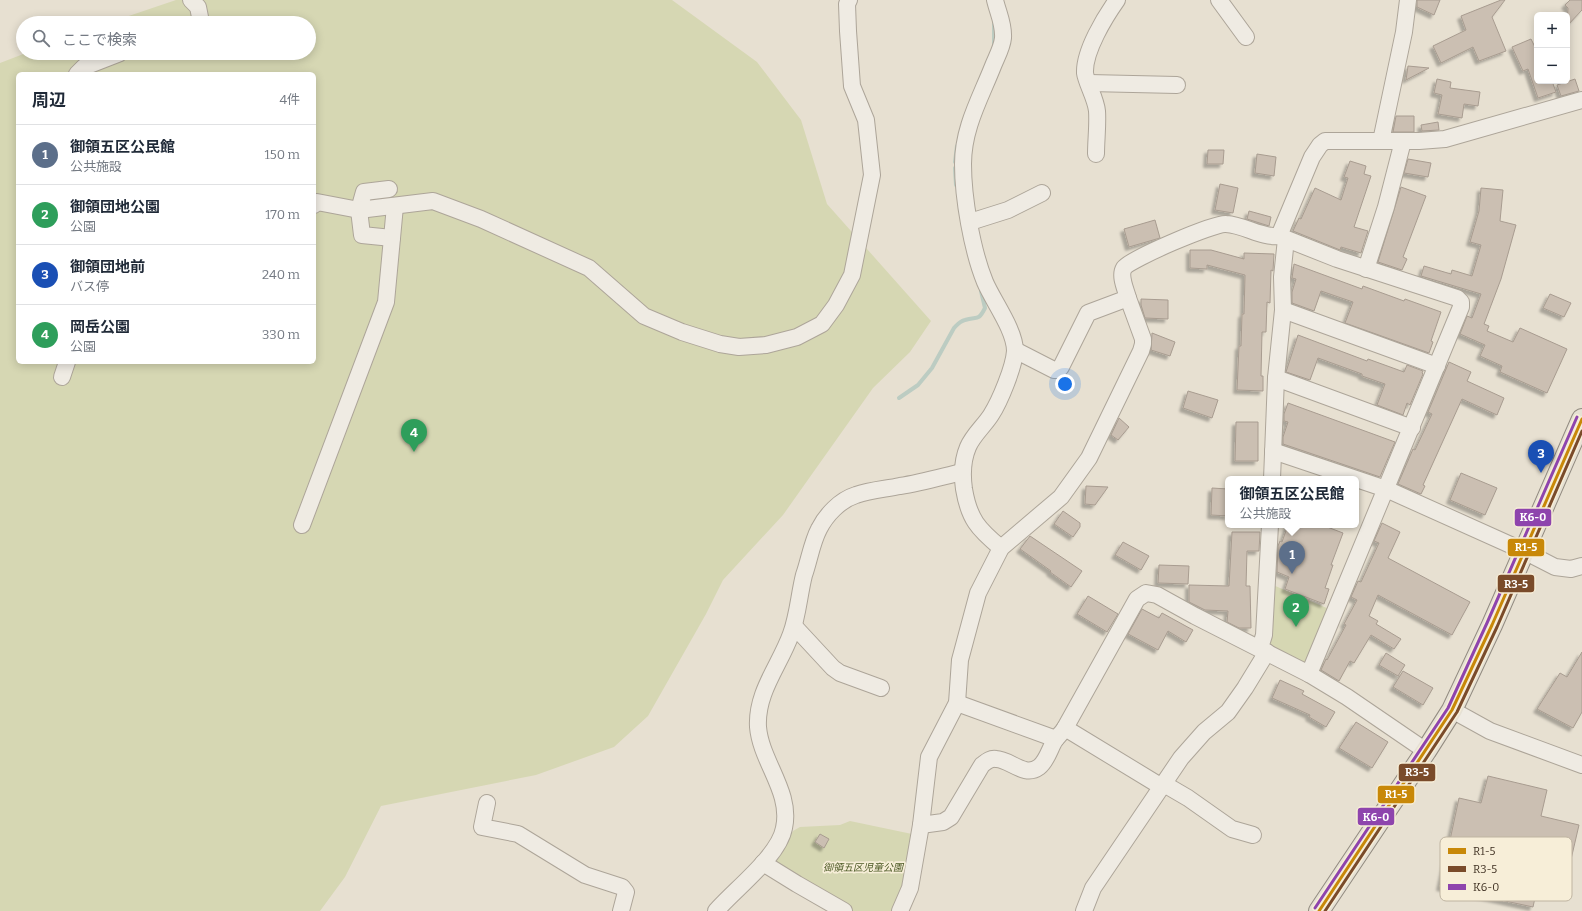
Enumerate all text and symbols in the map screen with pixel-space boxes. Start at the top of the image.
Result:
map controls [1534,12,1570,84]
button: + [1534,12,1570,48]
search box [16,16,316,60]
icon: search [30,27,52,49]
text: ここで検索 [62,31,137,49]
button: − [1534,48,1570,84]
text: 周辺 [32,90,66,111]
text: 4件 [279,92,300,107]
text: 御領五区公民館 [70,138,175,156]
text: 1 [42,147,48,162]
text: 150 m [264,147,300,162]
text: 公共施設 [70,159,122,174]
text: 御領団地公園 [70,198,160,216]
text: 2 [41,207,49,222]
text: 170 m [265,207,300,222]
text: 公園 [70,219,96,234]
text: 御領団地前 [70,258,145,276]
text: 3 [41,267,49,282]
text: 240 m [262,267,300,282]
text: バス停 [70,279,109,294]
text: 岡岳公園 [70,318,130,336]
text: 4 [41,327,49,342]
text: 330 m [262,327,300,342]
text: 公園 [70,339,96,354]
your location [1055,374,1075,394]
pin: 4 [401,419,427,452]
pin: 3 [1528,440,1554,473]
popup [1225,476,1359,528]
text: 御領五区公民館 [1239,485,1345,503]
text: 公共施設 [1239,506,1292,521]
line badge: K6-0 [1514,508,1552,527]
text: K6-0 [1520,511,1546,524]
line badge: R1-5 [1507,538,1545,557]
pin: 1 [1279,541,1305,574]
text: R1-5 [1515,541,1537,554]
line badge: R3-5 [1497,574,1535,593]
text: R3-5 [1504,578,1528,591]
pin: 2 [1283,594,1309,627]
line badge: R3-5 [1398,763,1436,782]
text: R3-5 [1405,766,1429,779]
line badge: R1-5 [1377,785,1415,804]
text: R1-5 [1385,788,1407,801]
line badge: K6-0 [1357,807,1395,826]
text: K6-0 [1363,811,1389,824]
legend [1440,837,1572,901]
text: R1-5 [1473,845,1495,858]
park label: 御領五区児童公園 [823,862,905,874]
text: R3-5 [1473,863,1497,876]
text: K6-0 [1473,881,1499,894]

